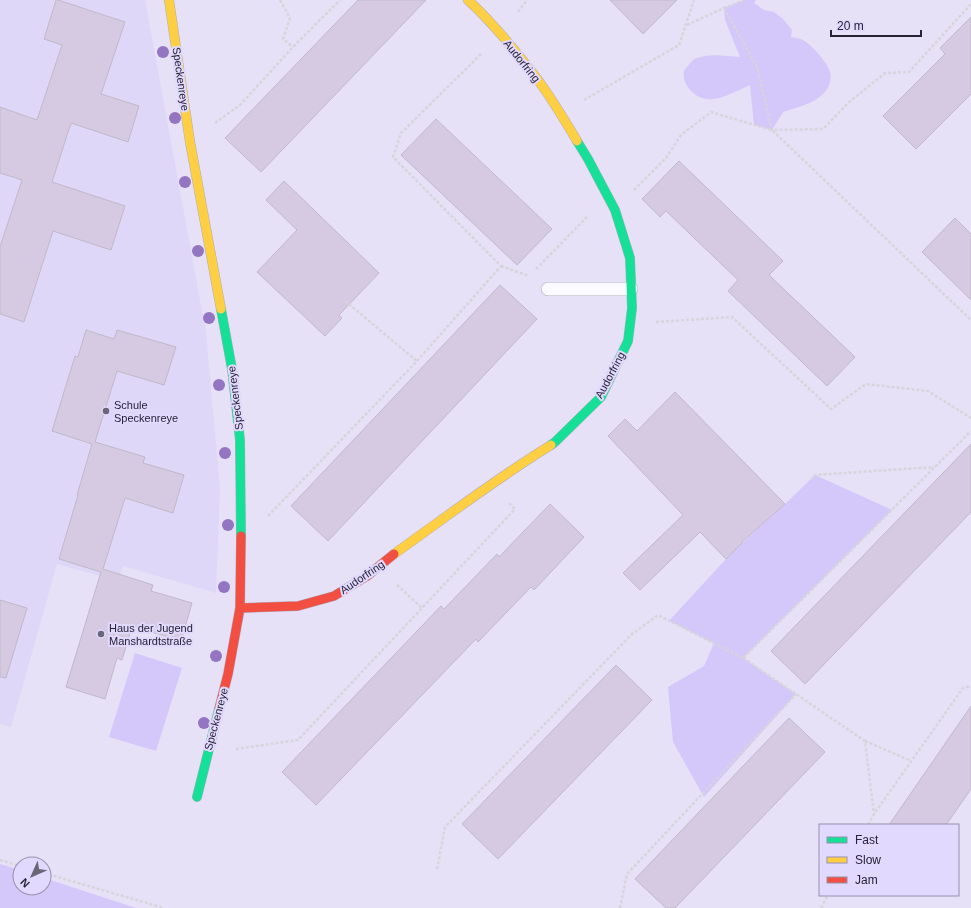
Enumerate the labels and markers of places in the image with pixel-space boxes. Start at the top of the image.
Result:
place label: Schule Speckenreye [114,399,178,424]
marker: Schule Speckenreye [101,406,111,416]
place label: Haus der Jugend Manshardtstraße [109,622,193,647]
marker: Haus der Jugend Manshardtstraße [96,629,106,639]

